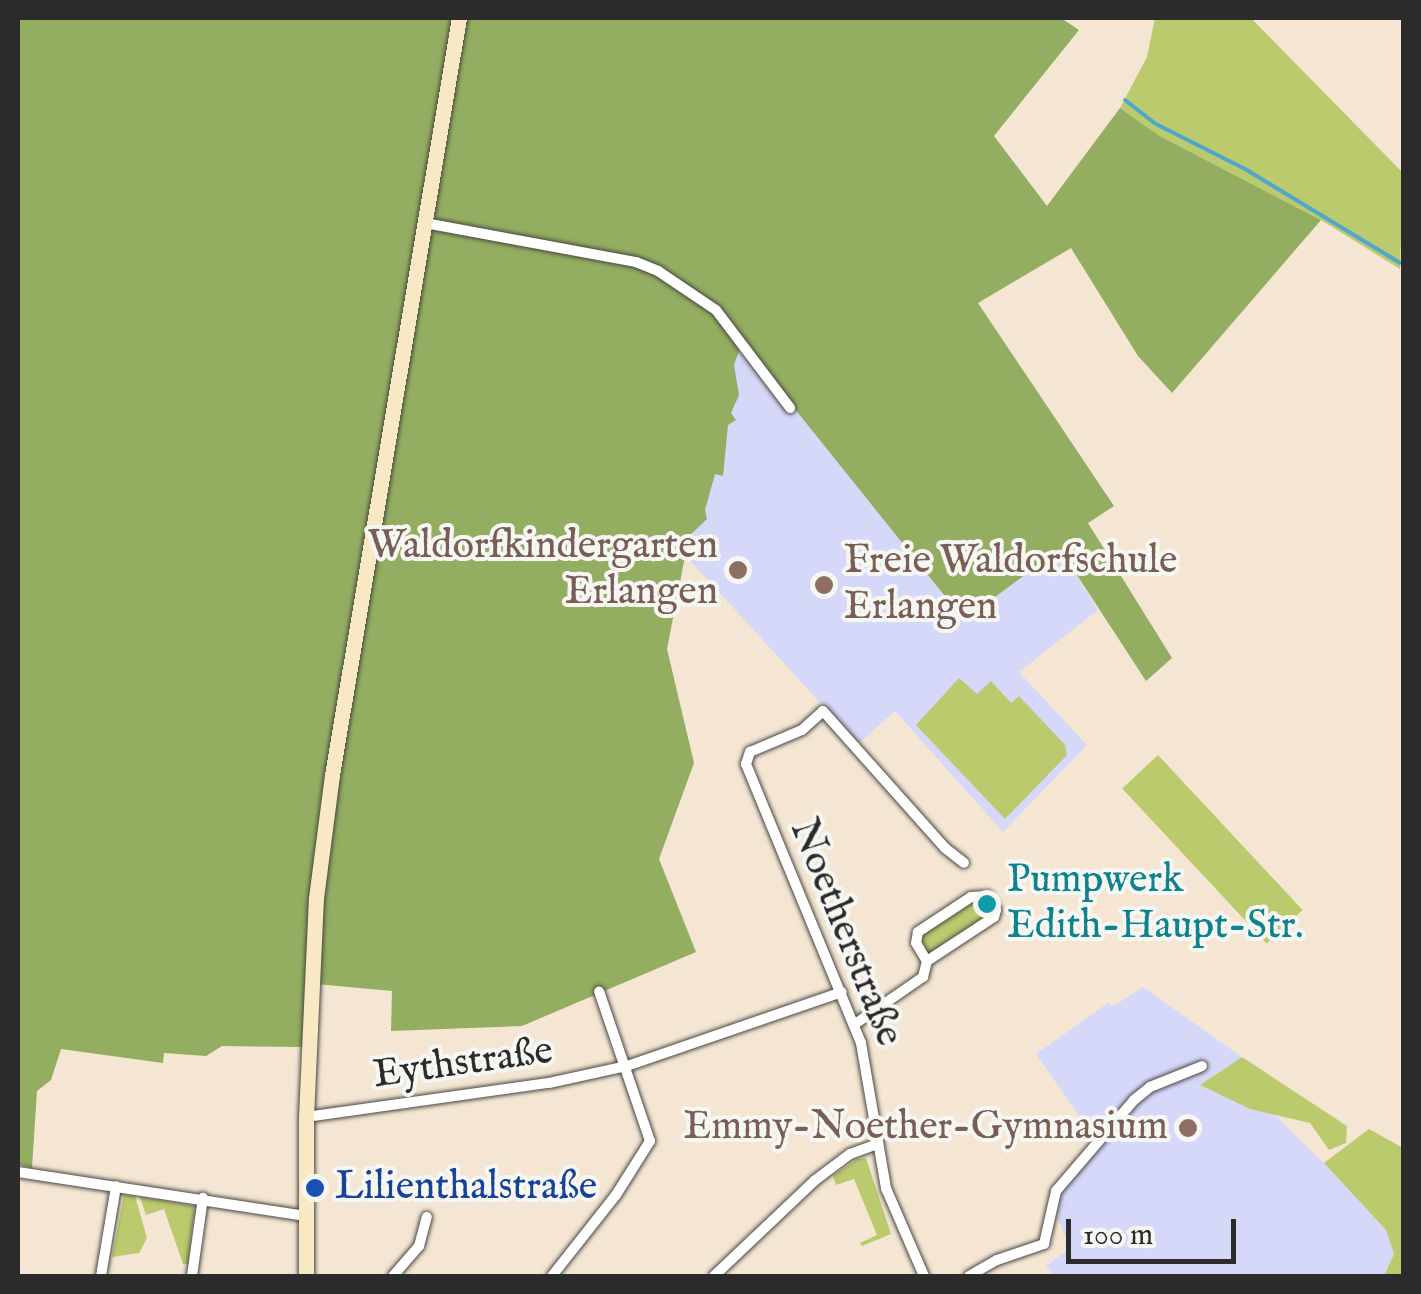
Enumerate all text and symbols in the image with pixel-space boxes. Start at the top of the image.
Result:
place label: Waldorfkindergarten Erlangen [367,523,718,617]
place label: Freie Waldorfschule Erlangen [844,538,1177,632]
marker: Waldorfkindergarten Erlangen [727,559,749,581]
marker: Freie Waldorfschule Erlangen [813,574,835,596]
street label: Noetherstraße [778,813,912,1053]
place label: Pumpwerk Edith-Haupt-Str. [1007,857,1304,951]
marker: Pumpwerk Edith-Haupt-Str. [976,893,998,915]
street label: Eythstraße [370,1028,556,1100]
place label: Emmy-Noether-Gymnasium [683,1104,1168,1152]
marker: Emmy-Noether-Gymnasium [1177,1117,1199,1139]
place label: Lilienthalstraße [335,1164,597,1212]
marker: Lilienthalstraße [304,1177,326,1199]
scale bar [1071,1199,1241,1261]
text: 100 m [1083,1217,1153,1255]

